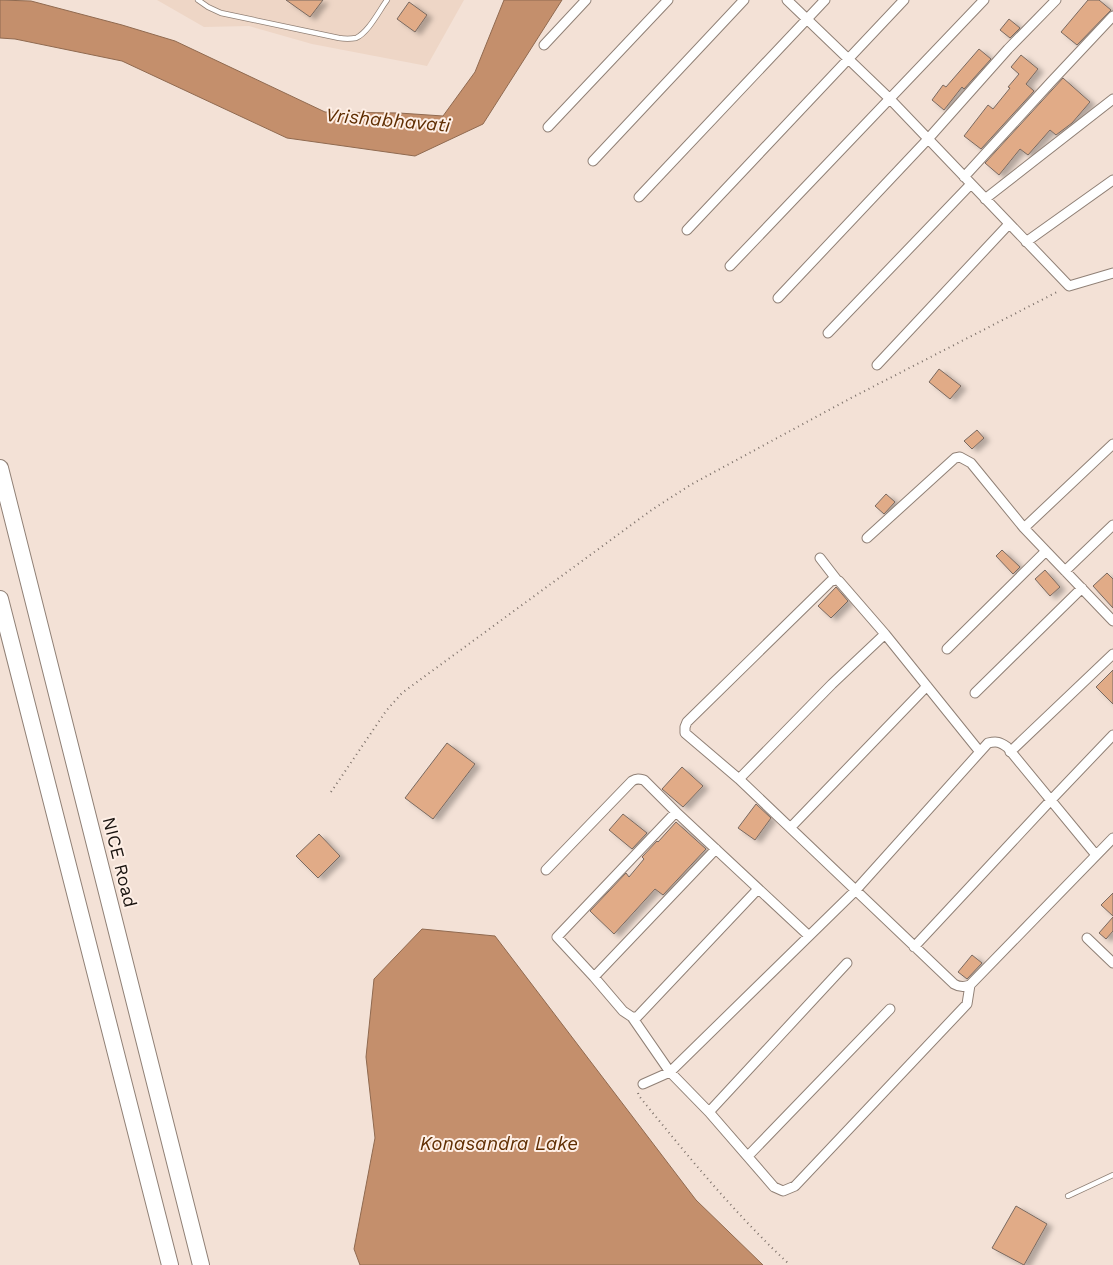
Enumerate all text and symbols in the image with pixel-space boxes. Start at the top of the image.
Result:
water label: Vrishabhavati [325,103,452,137]
street label: NICE Road [99,815,141,909]
water label: Konasandra Lake [420,1132,578,1155]

